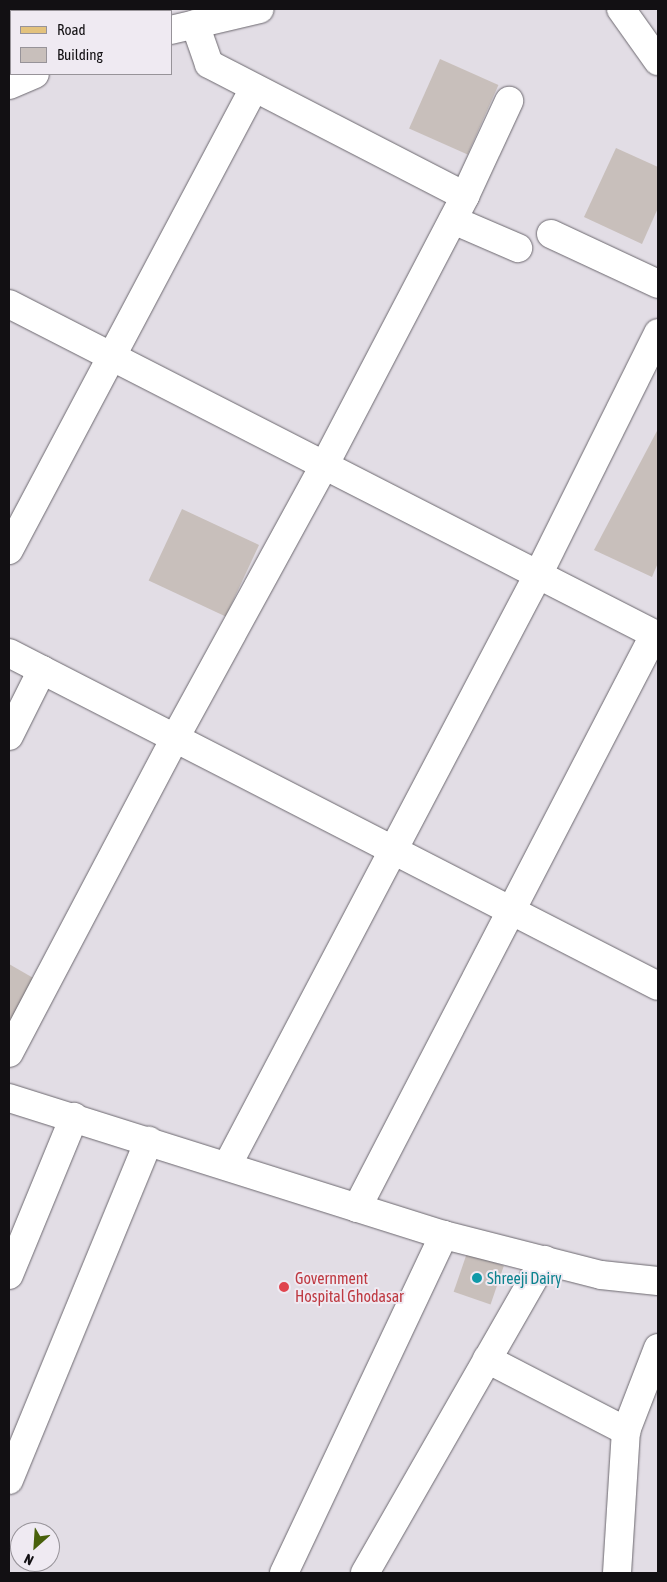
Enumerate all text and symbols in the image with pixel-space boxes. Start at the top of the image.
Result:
legend [10,10,172,75]
text: Road [57,21,86,38]
text: Building [57,46,103,63]
place label: Government Hospital Ghodasar [295,1268,404,1306]
place label: Shreeji Dairy [487,1268,562,1288]
marker: Shreeji Dairy [471,1272,483,1284]
marker: Government Hospital Ghodasar [277,1280,291,1294]
north arrow [10,1522,60,1572]
text: N [22,1551,36,1569]

